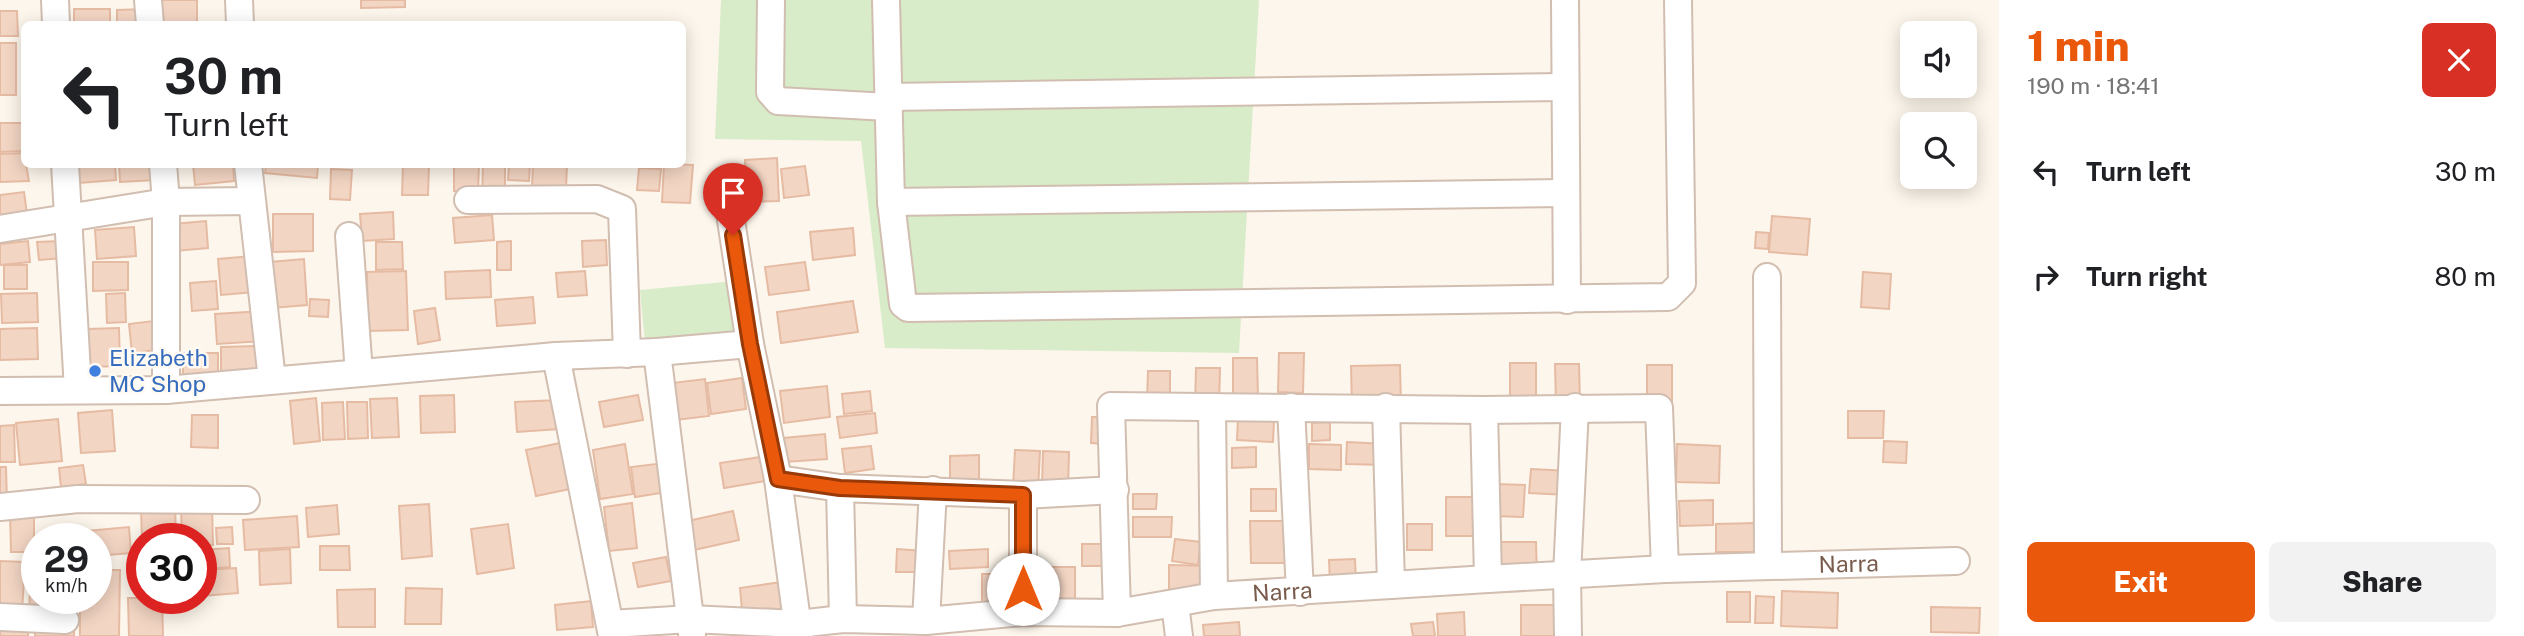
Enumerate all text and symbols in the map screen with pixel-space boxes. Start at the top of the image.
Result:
map controls [1900,21,1977,189]
button: sound [1900,21,1977,98]
text: 1 min [2027,21,2130,70]
button: close [2422,23,2496,97]
text: 30 m [164,47,283,105]
icon: left [49,49,140,140]
text: 190 m · 18:41 [2027,72,2160,99]
text: Turn left [164,106,289,143]
button: search [1900,112,1977,189]
icon: left [2027,153,2065,191]
text: Turn left [2086,156,2191,187]
text: 30 m [2435,156,2496,187]
pin [703,163,763,235]
icon: arrive [714,174,752,212]
icon: right [2027,258,2065,296]
text: Turn right [2086,261,2208,292]
text: 80 m [2435,261,2496,292]
place label: Elizabeth MC Shop [109,344,208,397]
marker: Elizabeth MC Shop [87,363,103,379]
speed limit sign: 30 [126,523,217,614]
text: 29 [44,539,89,580]
button: Exit [2027,542,2255,622]
button: Share [2269,542,2496,622]
street label: Narra [1818,549,1879,578]
position arrow [986,552,1060,626]
text: km/h [45,575,88,596]
street label: Narra [1251,576,1313,607]

